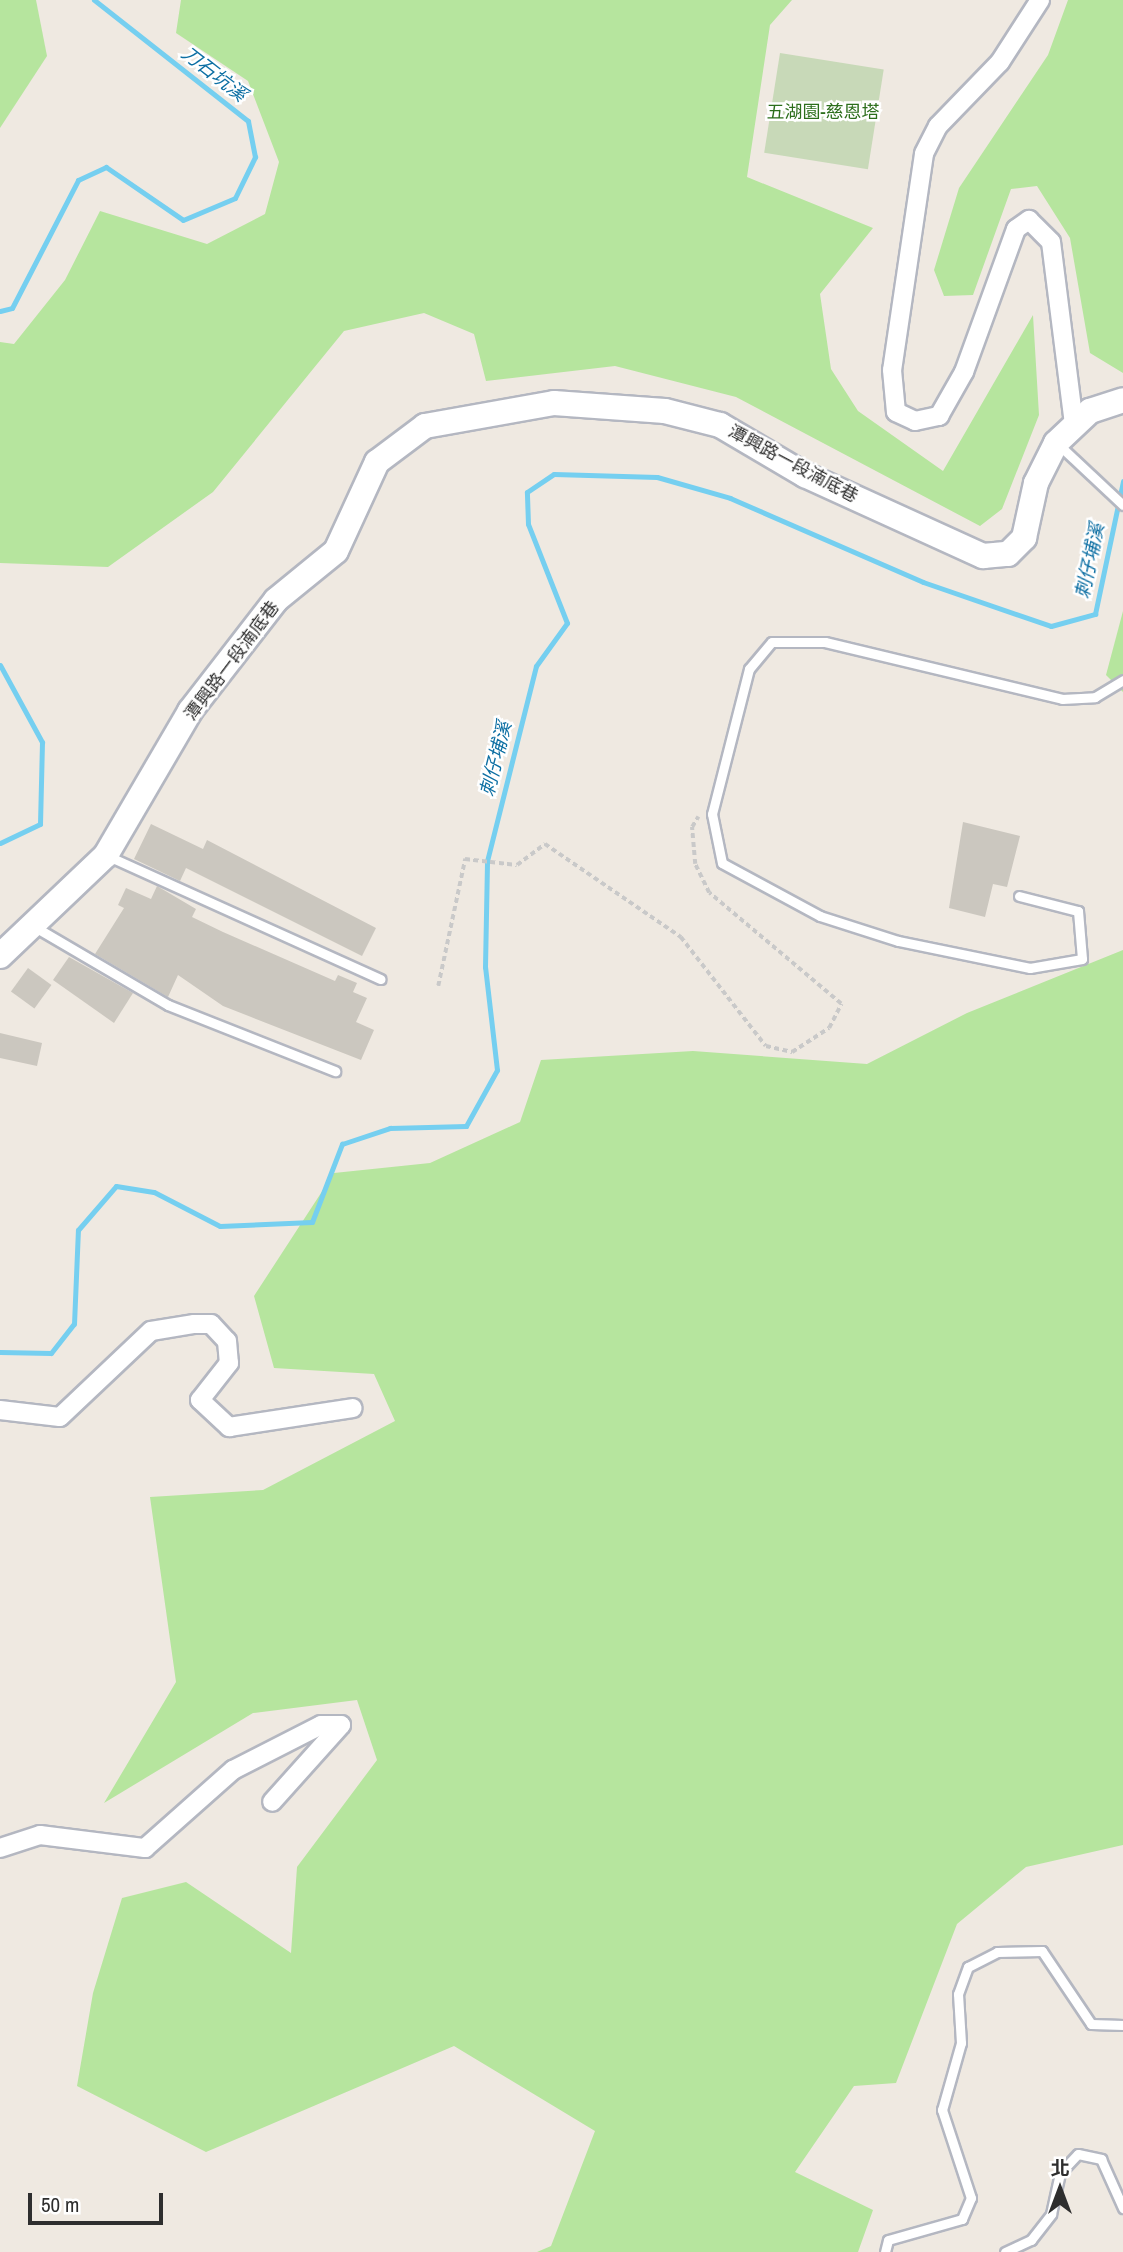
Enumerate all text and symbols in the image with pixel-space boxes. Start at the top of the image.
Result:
water label: 刀石坑溪 [177,42,251,106]
park label: 五湖園-慈恩塔 [767,101,879,123]
street label: 潭興路一段湳底巷 [724,421,862,507]
water label: 刺仔埔溪 [1071,521,1109,601]
street label: 潭興路一段湳底巷 [180,597,284,725]
water label: 刺仔埔溪 [476,719,516,799]
north arrow [1025,2154,1095,2224]
text: 北 [1050,2155,1070,2181]
scale bar [32,2178,166,2222]
text: 50 m [41,2190,79,2219]

